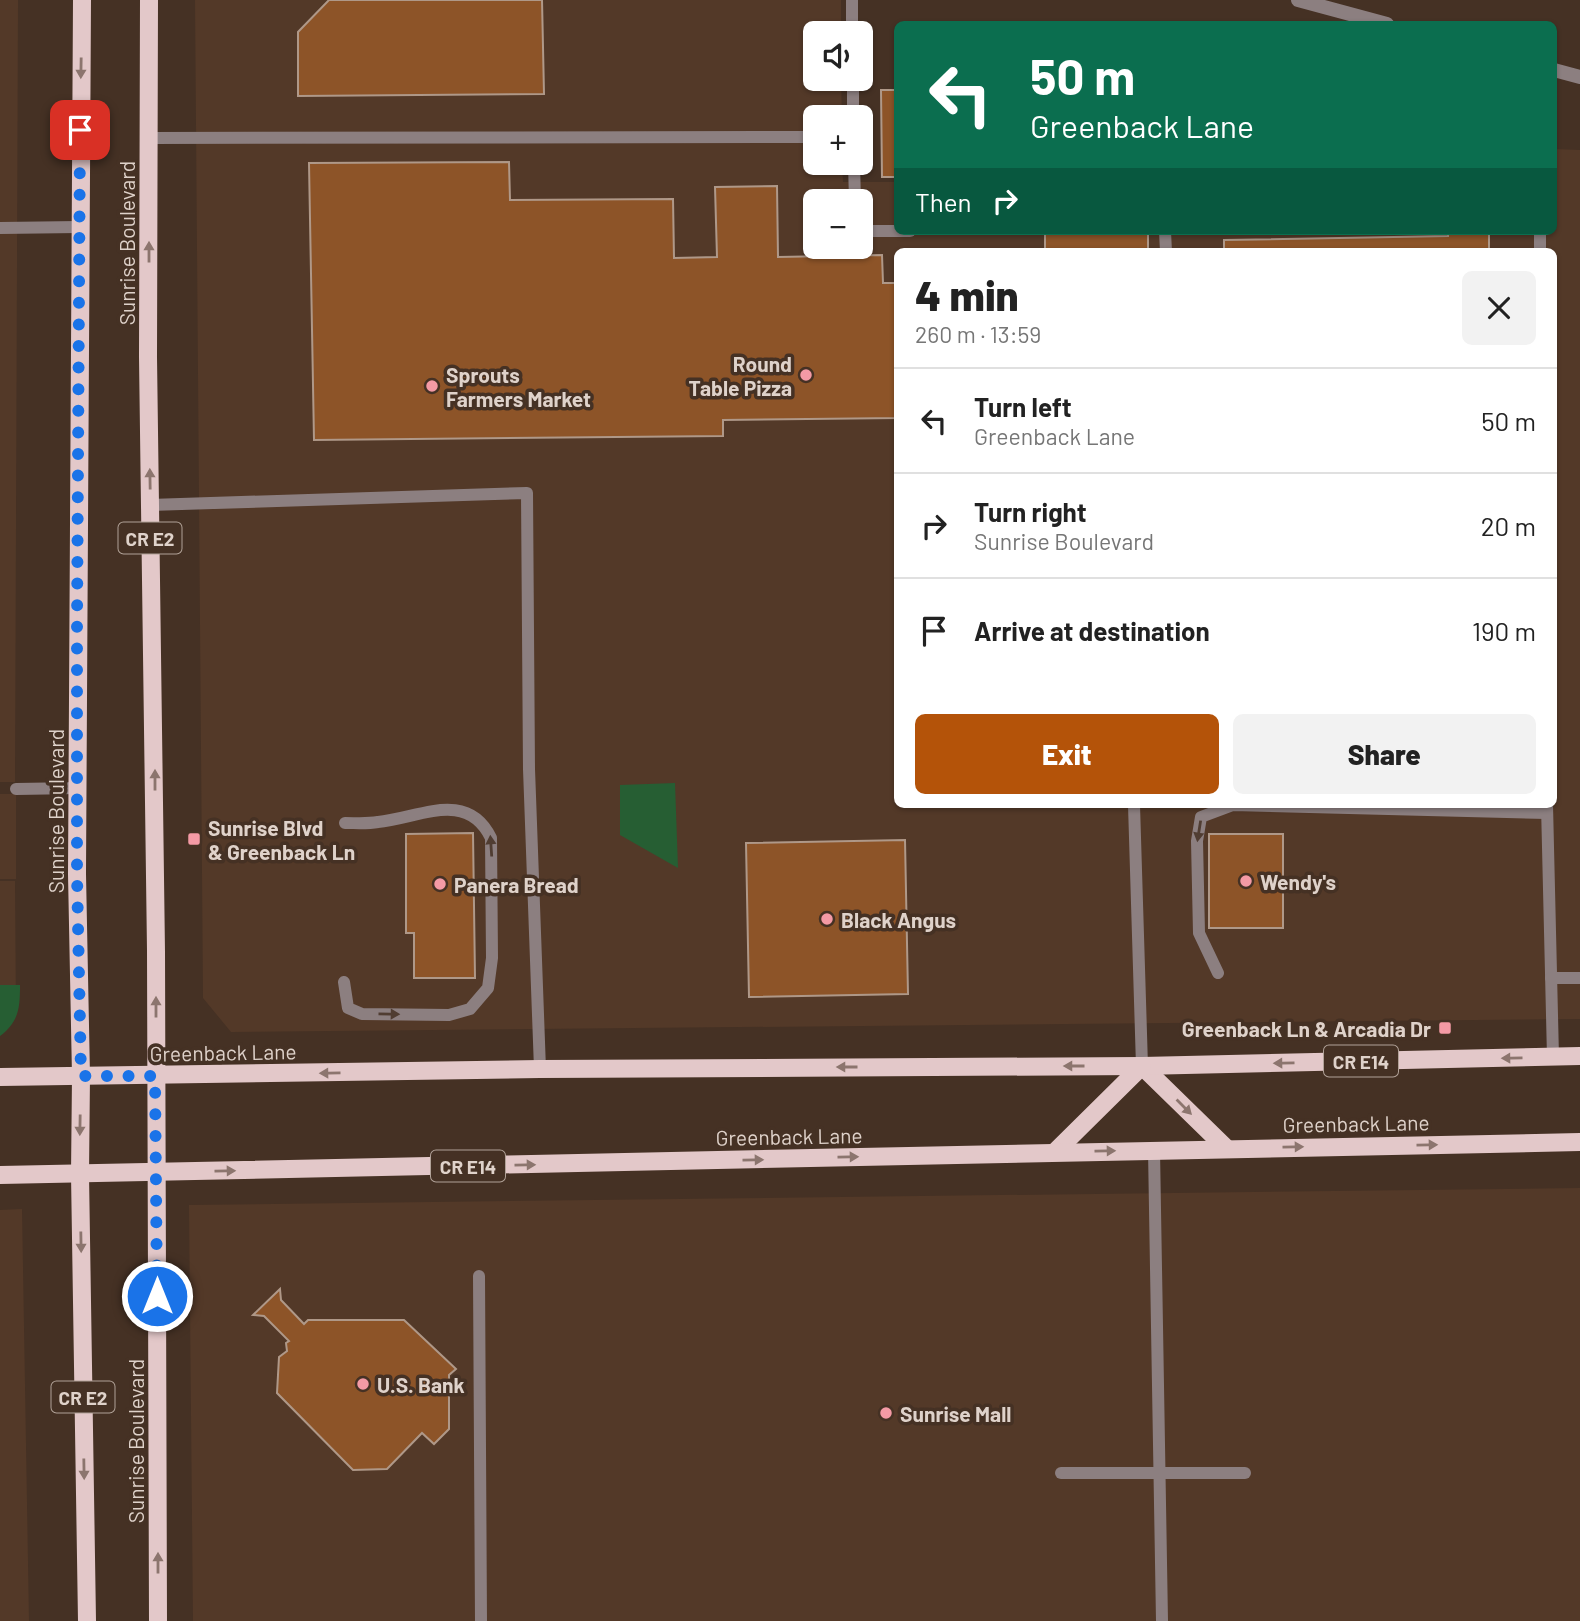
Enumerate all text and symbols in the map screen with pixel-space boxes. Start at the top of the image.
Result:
map controls [803,21,873,259]
button: sound [803,21,873,91]
text: 50 m [1030,46,1135,105]
icon: left [915,49,1006,140]
one-way arrow [75,57,86,79]
pin [50,100,110,160]
button: + [803,105,873,175]
text: Greenback Lane [1030,106,1254,144]
icon: arrive [61,111,99,149]
street label: Sunrise Boulevard [114,161,139,325]
icon: right [986,182,1024,220]
text: Then [915,186,972,217]
button: − [803,189,873,259]
one-way arrow [143,240,155,262]
text: 4 min [915,269,1019,319]
button: close [1462,271,1536,345]
text: 260 m · 13:59 [915,320,1041,348]
place label: Round Table Pizza [688,351,792,400]
place label: Sprouts Farmers Market [446,362,591,411]
marker: Round Table Pizza [798,367,814,383]
marker: Sprouts Farmers Market [424,378,440,394]
text: Turn left [974,391,1072,422]
icon: left [915,402,953,440]
text: 50 m [1481,405,1536,436]
text: Greenback Lane [974,422,1135,450]
one-way arrow [144,468,155,490]
text: Turn right [974,496,1087,527]
icon: right [915,507,953,545]
text: 20 m [1481,510,1536,541]
road number: CR E2 [118,523,182,554]
text: Sunrise Boulevard [974,527,1154,555]
icon: arrive [915,612,953,650]
text: Arrive at destination [974,615,1210,646]
text: 190 m [1472,615,1536,646]
button: Exit [915,714,1219,794]
button: Share [1233,714,1536,794]
street label: Sunrise Boulevard [43,729,68,893]
one-way arrow [149,769,161,791]
place label: Sunrise Blvd & Greenback Ln [208,815,355,864]
one-way arrow [1193,820,1204,842]
marker: Sunrise Blvd & Greenback Ln [186,831,202,847]
one-way arrow [485,835,496,857]
place label: Wendy's [1260,869,1336,894]
place label: Panera Bread [454,872,579,897]
marker: Wendy's [1238,873,1254,889]
marker: Panera Bread [432,876,448,892]
place label: Black Angus [841,907,956,932]
marker: Black Angus [819,911,835,927]
one-way arrow [150,996,162,1018]
one-way arrow [378,1009,400,1020]
place label: Greenback Ln & Arcadia Dr [1182,1016,1431,1041]
marker: Greenback Ln & Arcadia Dr [1437,1020,1453,1036]
street label: Greenback Lane [149,1038,297,1066]
road number: CR E14 [1324,1046,1398,1077]
one-way arrow [1501,1052,1523,1063]
one-way arrow [1273,1057,1295,1069]
one-way arrow [1063,1060,1085,1072]
one-way arrow [835,1062,857,1073]
one-way arrow [319,1067,341,1078]
one-way arrow [1176,1099,1193,1116]
street label: Greenback Lane [1282,1109,1430,1137]
one-way arrow [74,1114,86,1136]
street label: Greenback Lane [715,1122,863,1150]
one-way arrow [1417,1139,1439,1151]
one-way arrow [1282,1141,1304,1153]
one-way arrow [1094,1145,1116,1157]
road number: CR E14 [431,1150,505,1182]
one-way arrow [837,1152,859,1163]
one-way arrow [742,1154,764,1165]
one-way arrow [515,1159,537,1171]
one-way arrow [214,1165,236,1177]
one-way arrow [75,1231,87,1253]
position arrow [120,1259,194,1333]
street label: Sunrise Boulevard [123,1359,148,1523]
place label: U.S. Bank [377,1372,465,1397]
marker: U.S. Bank [355,1376,371,1392]
road number: CR E2 [52,1382,114,1413]
place label: Sunrise Mall [900,1401,1011,1426]
marker: Sunrise Mall [878,1405,894,1421]
one-way arrow [78,1459,90,1481]
one-way arrow [152,1552,164,1574]

